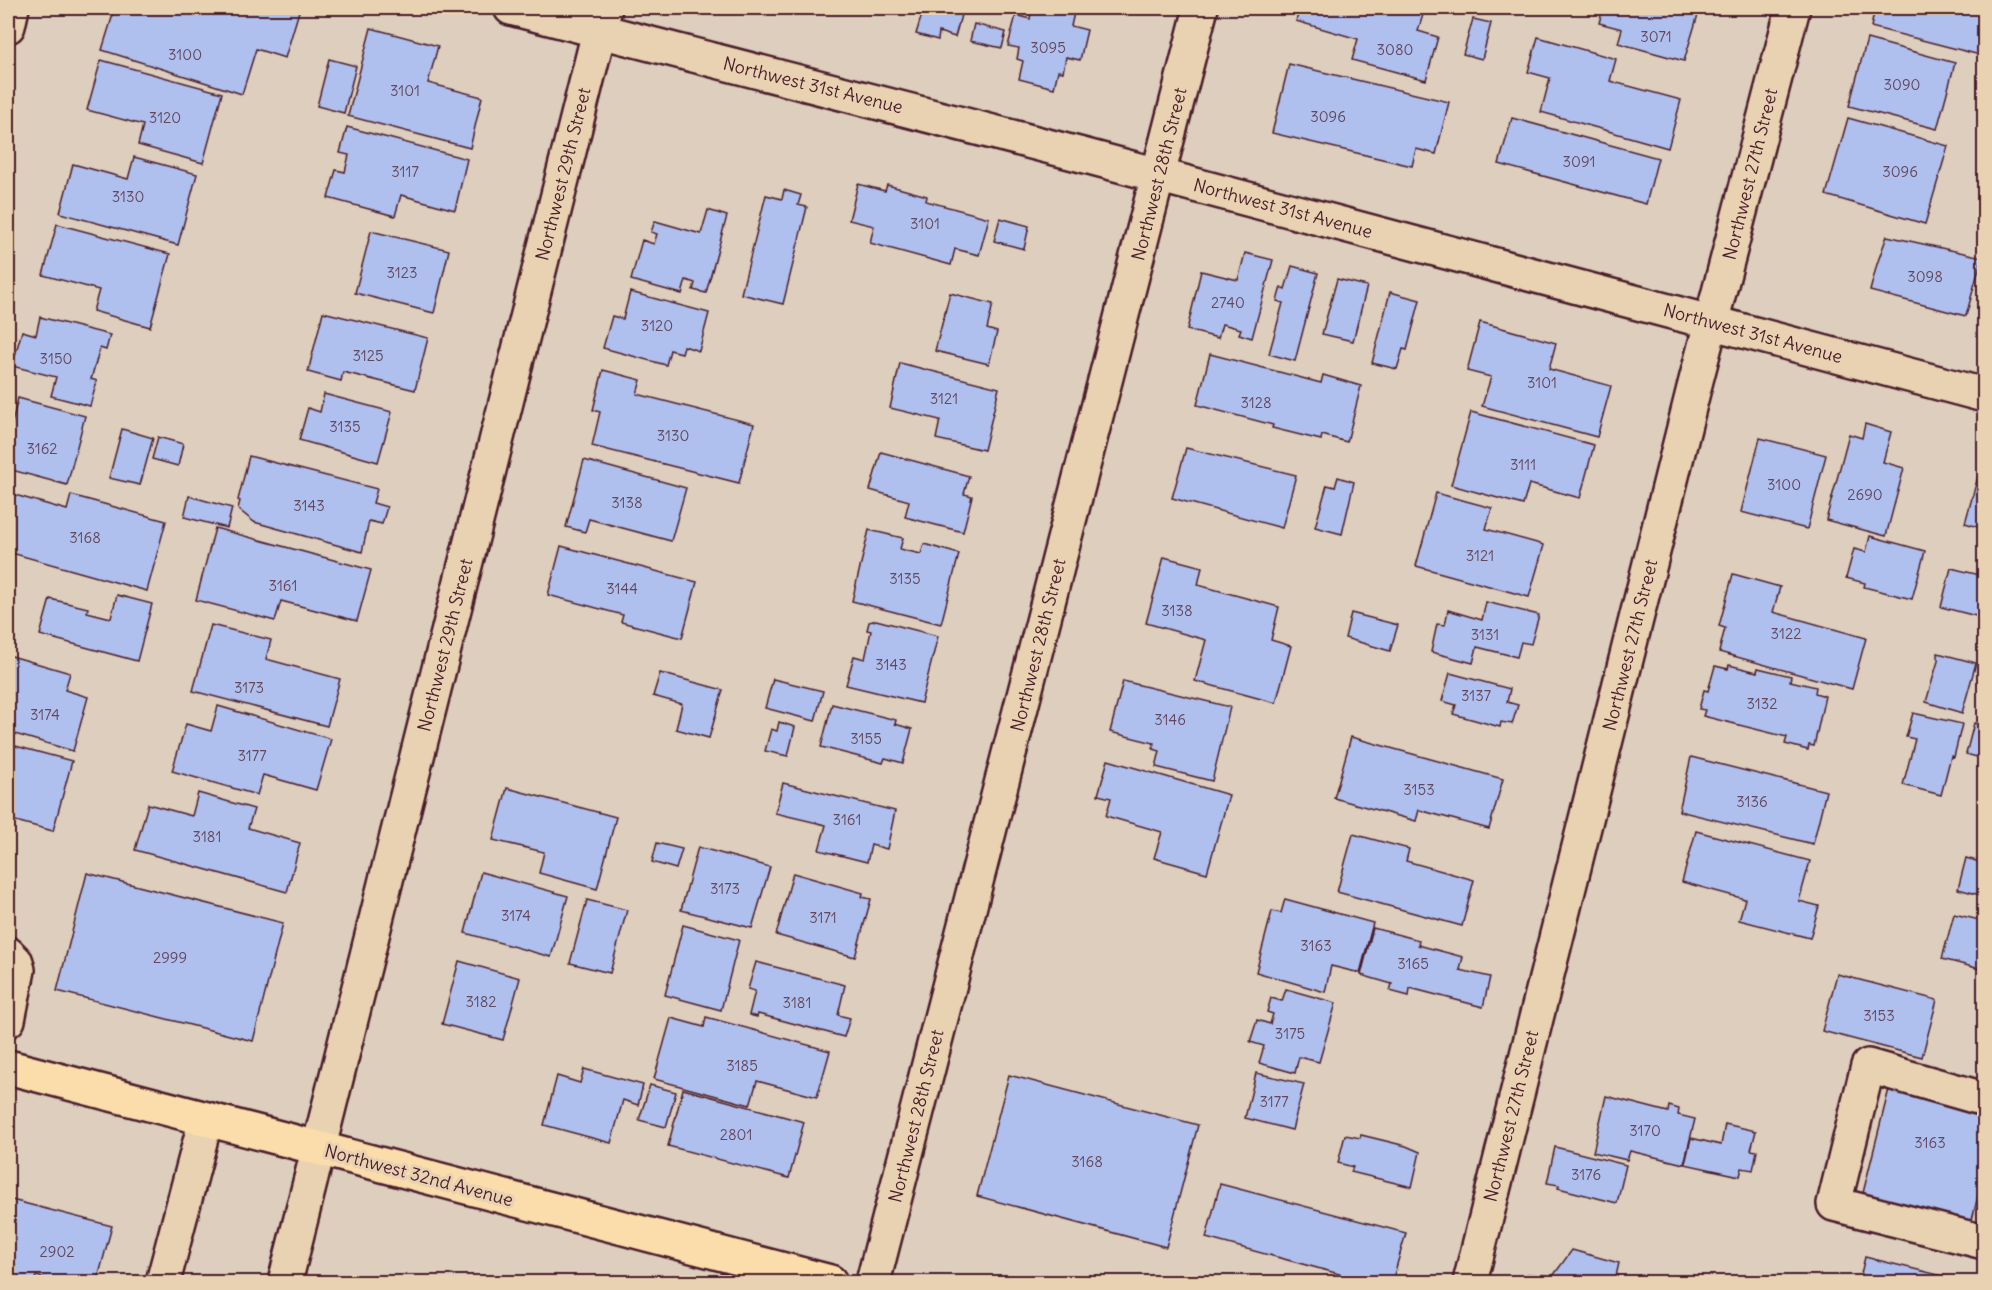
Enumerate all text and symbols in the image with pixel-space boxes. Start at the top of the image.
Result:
house number: 3071 [1640,27,1672,46]
house number: 3095 [1030,38,1066,57]
house number: 3080 [1377,40,1413,59]
house number: 3100 [168,45,202,64]
street label: Northwest 31st Avenue [721,52,905,118]
house number: 3090 [1884,75,1920,94]
house number: 3101 [390,81,420,100]
street label: Northwest 29th Street [530,85,596,263]
street label: Northwest 28th Street [1126,85,1192,263]
street label: Northwest 27th Street [1718,86,1782,262]
house number: 3096 [1310,107,1346,126]
house number: 3120 [149,108,181,127]
house number: 3091 [1563,152,1595,171]
house number: 3117 [391,162,419,181]
house number: 3096 [1882,162,1918,181]
street label: Northwest 31st Avenue [1191,173,1375,243]
house number: 3130 [112,187,144,206]
house number: 3101 [910,214,940,233]
house number: 3123 [386,263,418,282]
house number: 3098 [1907,267,1943,286]
house number: 2740 [1211,293,1245,312]
street label: Northwest 31st Avenue [1661,298,1845,368]
house number: 3120 [641,316,673,335]
house number: 3125 [352,346,384,365]
house number: 3150 [40,349,72,368]
house number: 3101 [1527,373,1557,392]
house number: 3121 [930,389,958,408]
house number: 3128 [1240,393,1272,412]
house number: 3135 [329,417,361,436]
house number: 3130 [657,426,689,445]
house number: 3162 [26,439,58,458]
house number: 3111 [1510,455,1536,474]
house number: 3100 [1767,475,1801,494]
house number: 2690 [1847,485,1883,504]
house number: 3138 [611,493,643,512]
house number: 3143 [293,496,325,515]
house number: 3168 [69,528,101,547]
house number: 3121 [1466,546,1494,565]
street label: Northwest 29th Street [412,556,478,734]
street label: Northwest 28th Street [1005,556,1071,734]
street label: Northwest 27th Street [1598,557,1662,733]
house number: 3135 [889,569,921,588]
house number: 3161 [269,576,297,595]
house number: 3144 [606,579,638,598]
house number: 3138 [1161,601,1193,620]
house number: 3122 [1771,624,1801,643]
house number: 3131 [1471,625,1499,644]
house number: 3143 [875,655,907,674]
house number: 3173 [234,678,264,697]
house number: 3137 [1461,686,1491,705]
house number: 3132 [1746,694,1778,713]
house number: 3174 [30,705,60,724]
house number: 3146 [1154,710,1186,729]
house number: 3155 [850,729,882,748]
house number: 3177 [237,746,267,765]
house number: 3153 [1403,780,1435,799]
house number: 3136 [1736,792,1768,811]
house number: 3161 [833,810,861,829]
house number: 3181 [193,827,221,846]
house number: 3173 [710,879,740,898]
house number: 3174 [501,906,531,925]
house number: 3171 [809,908,837,927]
house number: 3163 [1300,936,1332,955]
house number: 2999 [153,948,187,967]
house number: 3165 [1397,954,1429,973]
house number: 3182 [465,992,497,1011]
house number: 3181 [783,993,811,1012]
house number: 3153 [1863,1006,1895,1025]
house number: 3175 [1275,1024,1305,1043]
street label: Northwest 28th Street [883,1027,949,1205]
street label: Northwest 27th Street [1479,1028,1543,1204]
house number: 3185 [726,1056,758,1075]
house number: 3177 [1259,1092,1289,1111]
house number: 3170 [1629,1121,1661,1140]
house number: 2801 [720,1125,752,1144]
house number: 3163 [1914,1133,1946,1152]
street label: Northwest 32nd Avenue [322,1139,516,1211]
house number: 3168 [1071,1152,1103,1171]
house number: 3176 [1571,1165,1601,1184]
house number: 2902 [40,1242,74,1261]

